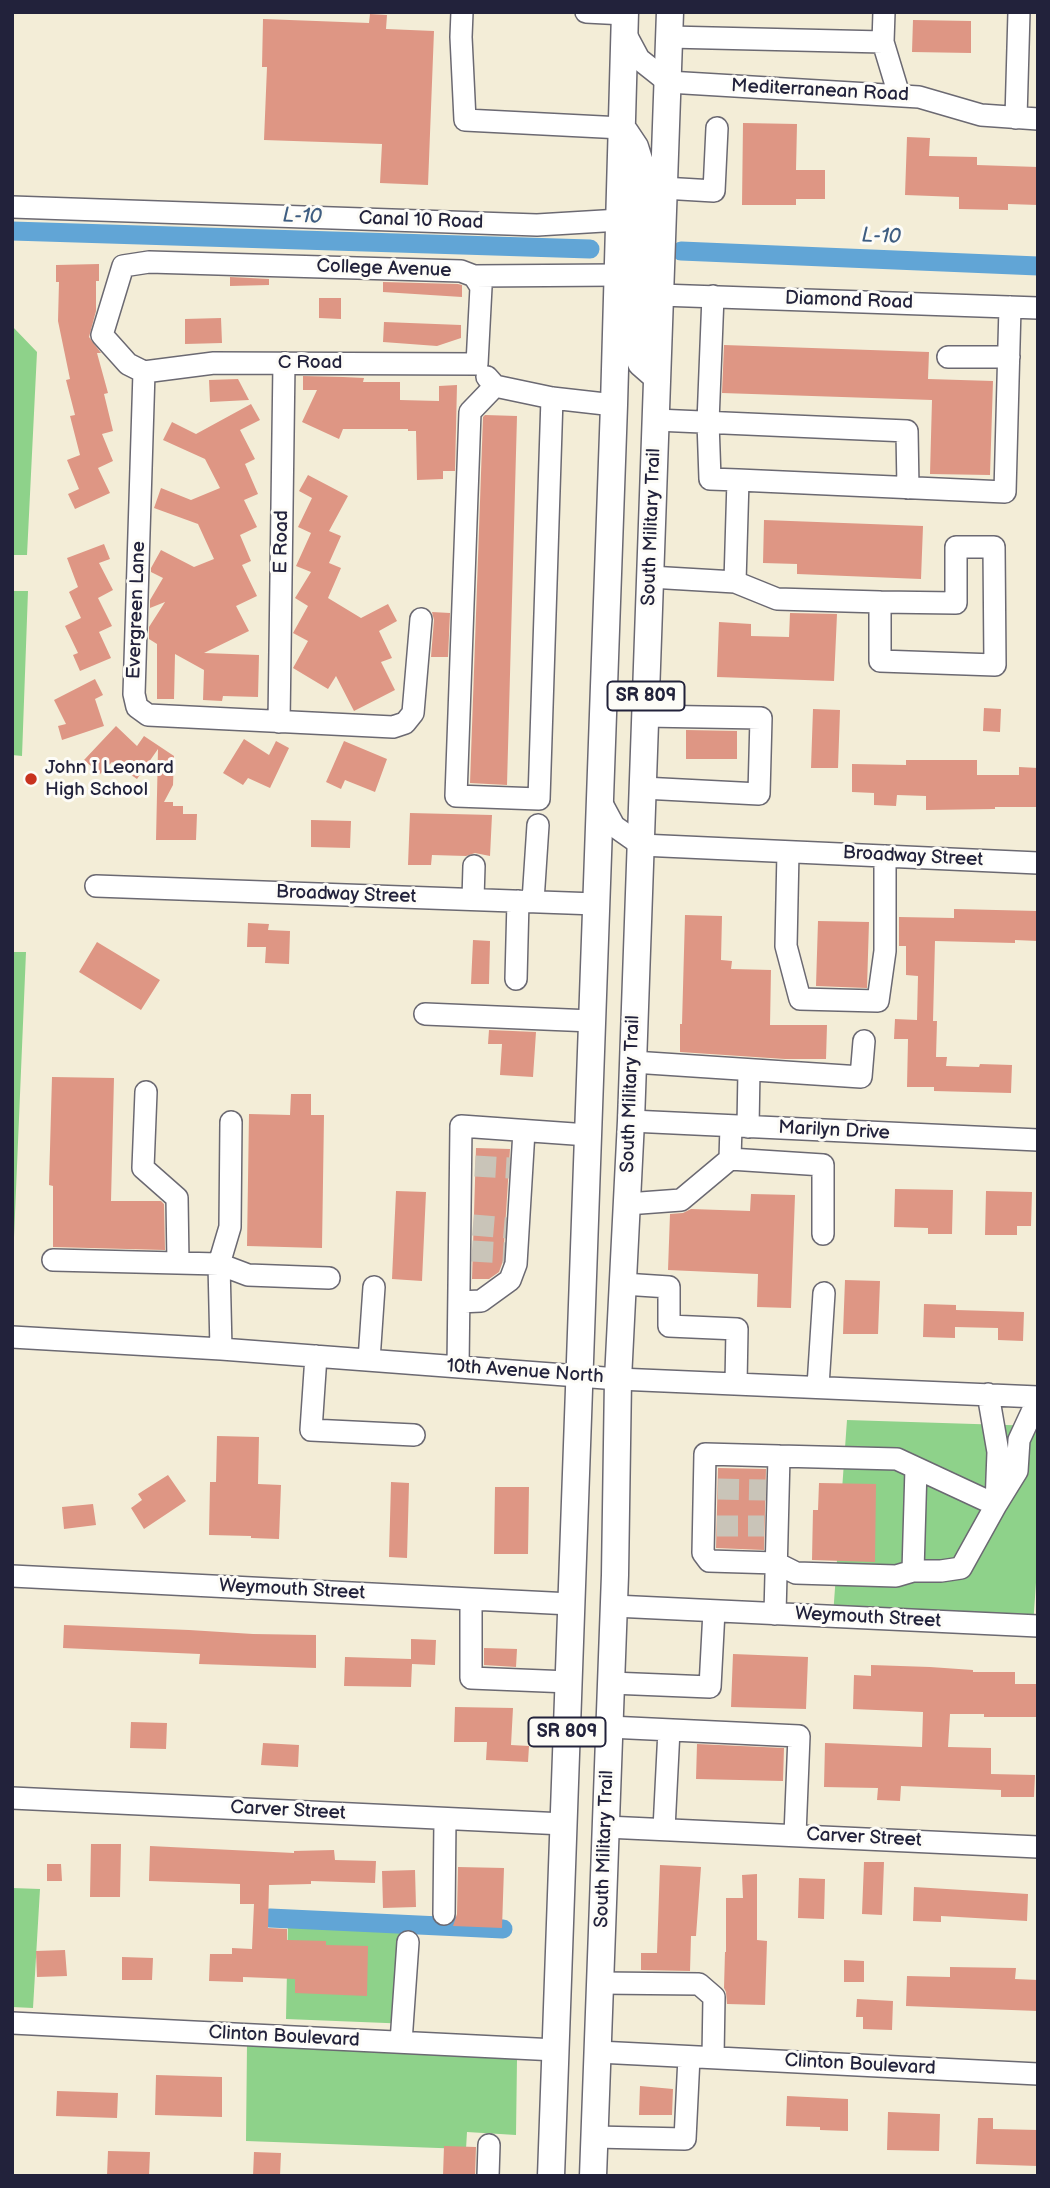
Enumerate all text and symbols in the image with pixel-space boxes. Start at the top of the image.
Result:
street label: Mediterranean Road [730,75,910,107]
water label: L-10 [282,204,322,230]
street label: Canal 10 Road [358,207,484,235]
water label: L-10 [861,224,901,250]
street label: College Avenue [316,255,452,283]
street label: Diamond Road [785,287,913,315]
street label: C Road [278,352,342,374]
street label: South Military Trail [638,448,666,606]
street label: E Road [270,510,294,574]
street label: Evergreen Lane [123,541,151,679]
road number: SR 809 [608,682,684,710]
place label: John I Leonard High School [45,757,174,801]
marker: John I Leonard High School [23,771,39,787]
street label: Broadway Street [842,842,984,872]
street label: Broadway Street [275,881,417,909]
street label: South Military Trail [617,1015,645,1173]
street label: Marilyn Drive [778,1117,890,1145]
street label: 10th Avenue North [446,1355,604,1389]
street label: Weymouth Street [218,1575,366,1605]
street label: Weymouth Street [794,1603,942,1633]
road number: SR 809 [528,1717,606,1746]
street label: South Military Trail [591,1770,619,1928]
street label: Carver Street [230,1797,346,1825]
street label: Carver Street [806,1824,922,1852]
street label: Clinton Boulevard [208,2022,360,2052]
street label: Clinton Boulevard [784,2050,936,2080]

